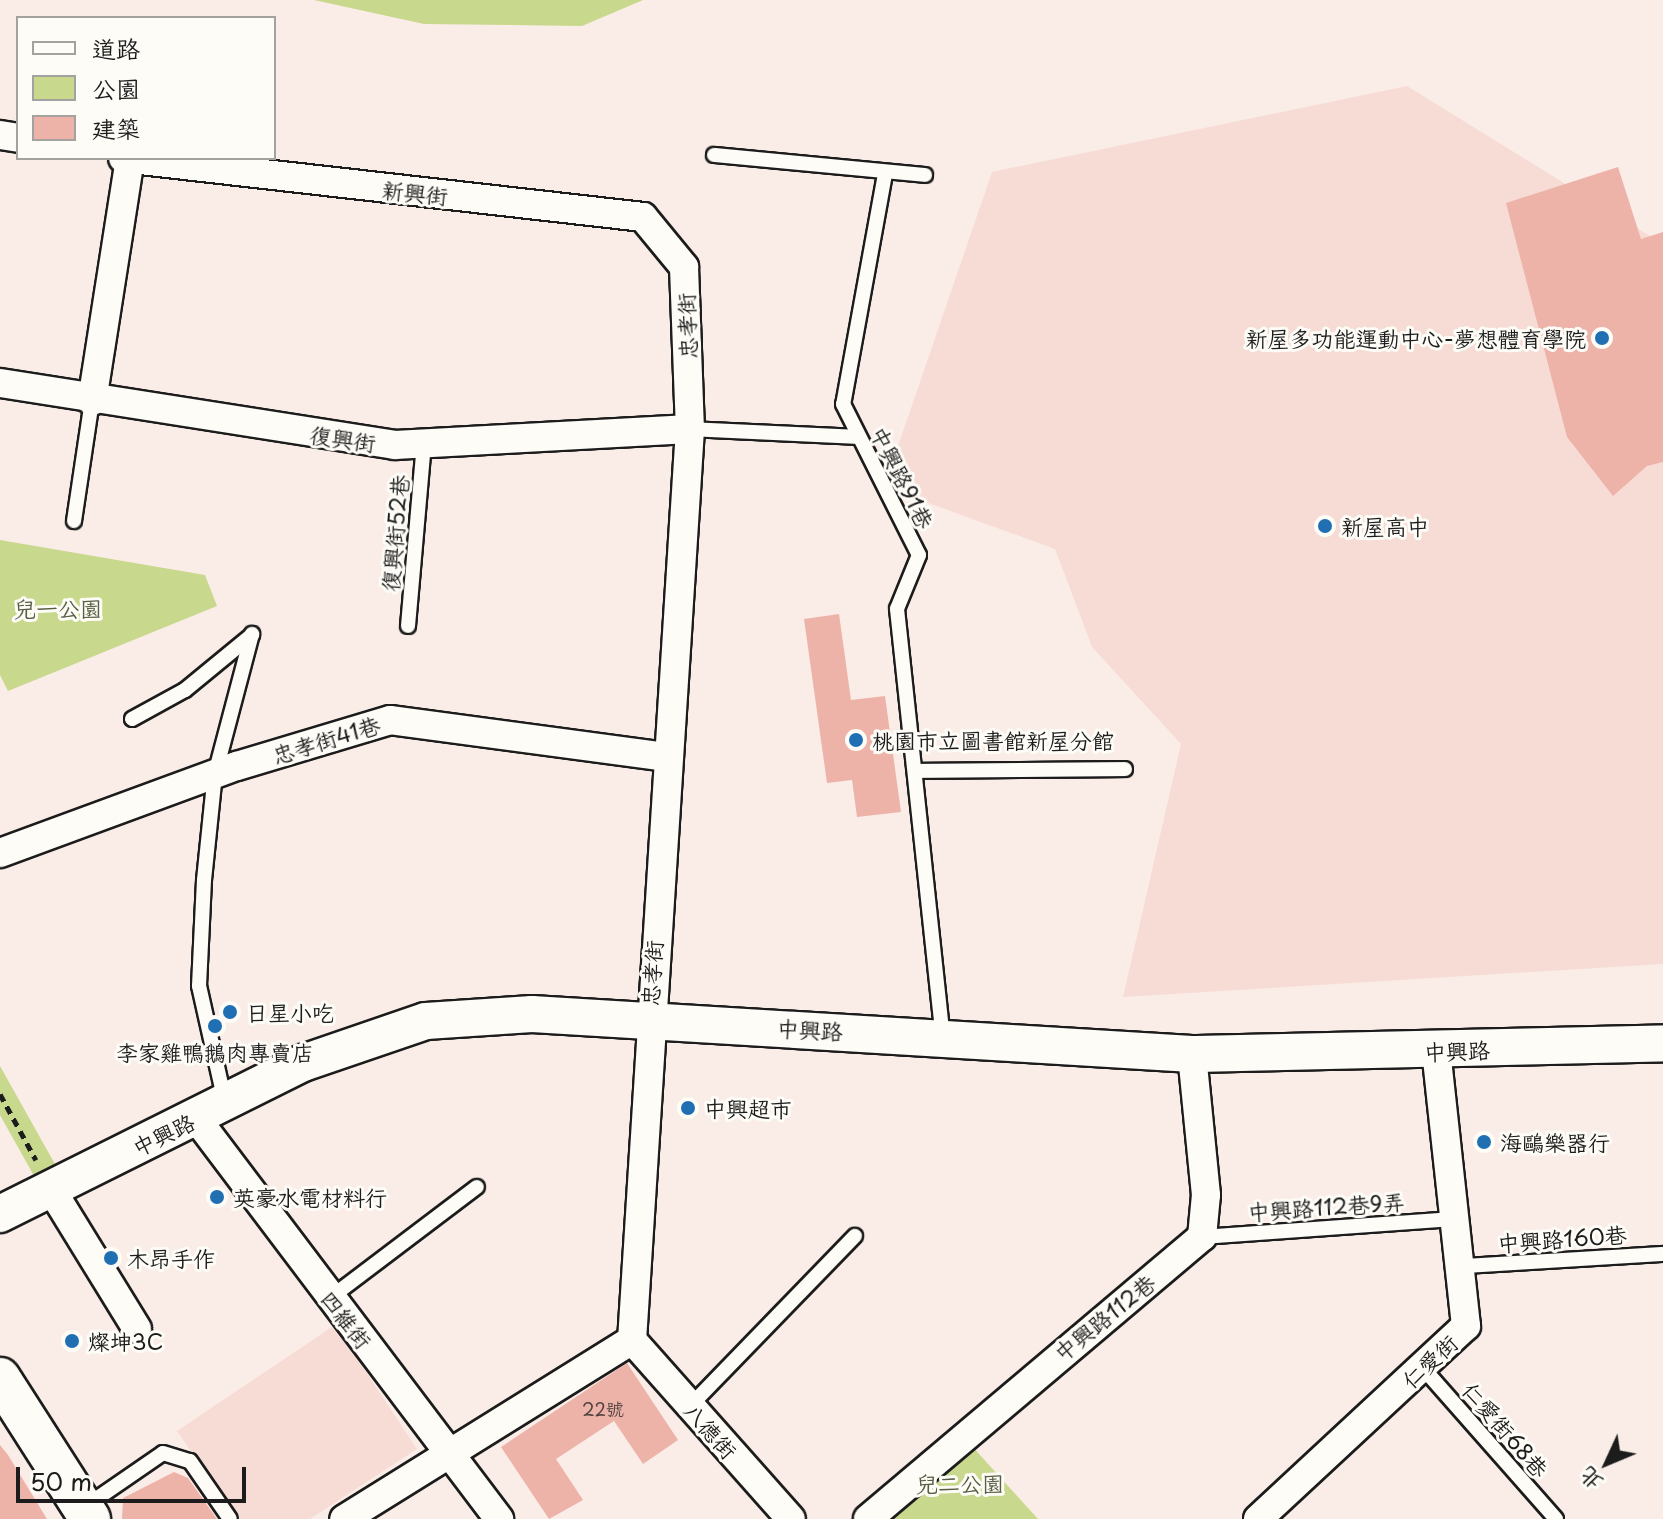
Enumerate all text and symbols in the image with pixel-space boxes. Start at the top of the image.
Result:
legend [16,16,276,160]
text: 道路 [92,30,140,66]
text: 公園 [92,70,140,106]
text: 建築 [92,110,140,146]
street label: 新興街 [381,175,449,209]
street label: 忠孝街 [672,293,700,359]
place label: 新屋多功能運動中心-夢想體育學院 [1245,325,1586,351]
marker: 新屋多功能運動中心-夢想體育學院 [1593,329,1611,347]
street label: 復興街 [308,420,378,456]
street label: 中興路91巷 [866,422,940,532]
street label: 復興街52巷 [376,474,412,592]
place label: 新屋高中 [1341,513,1429,539]
marker: 新屋高中 [1316,517,1334,535]
park label: 兒一公園 [14,595,102,621]
street label: 忠孝街41巷 [269,710,383,768]
place label: 桃園市立圖書館新屋分館 [872,727,1114,753]
marker: 桃園市立圖書館新屋分館 [847,731,865,749]
street label: 忠孝街 [636,939,666,1007]
place label: 日星小吃 [246,999,334,1025]
marker: 日星小吃 [221,1003,239,1021]
street label: 中興路 [776,1014,844,1044]
marker: 李家雞鴨鵝肉專賣店 [206,1017,224,1035]
street label: 中興路 [1424,1036,1490,1064]
place label: 李家雞鴨鵝肉專賣店 [116,1039,314,1065]
place label: 中興超市 [704,1095,792,1121]
marker: 中興超市 [679,1099,697,1117]
street label: 中興路 [128,1108,198,1160]
place label: 海鷗樂器行 [1500,1129,1610,1155]
marker: 海鷗樂器行 [1475,1133,1493,1151]
place label: 英豪水電材料行 [233,1184,387,1210]
street label: 中興路112巷9弄 [1247,1187,1405,1225]
marker: 英豪水電材料行 [208,1188,226,1206]
street label: 中興路160巷 [1497,1220,1627,1256]
place label: 木昂手作 [127,1245,215,1271]
marker: 木昂手作 [102,1249,120,1267]
street label: 中興路112巷 [1048,1268,1160,1366]
street label: 四維街 [316,1285,378,1353]
place label: 燦坤3C [88,1328,163,1354]
street label: 仁愛街 [1396,1329,1462,1393]
marker: 燦坤3C [63,1332,81,1350]
street label: 仁愛街68巷 [1458,1376,1554,1482]
street label: 八德街 [679,1397,743,1463]
house number: 22號 [582,1398,624,1420]
north arrow [1567,1423,1647,1503]
scale bar [20,1451,250,1501]
text: 北 [1570,1461,1609,1499]
text: 50 m [30,1463,92,1499]
park label: 兒二公園 [916,1470,1004,1496]

